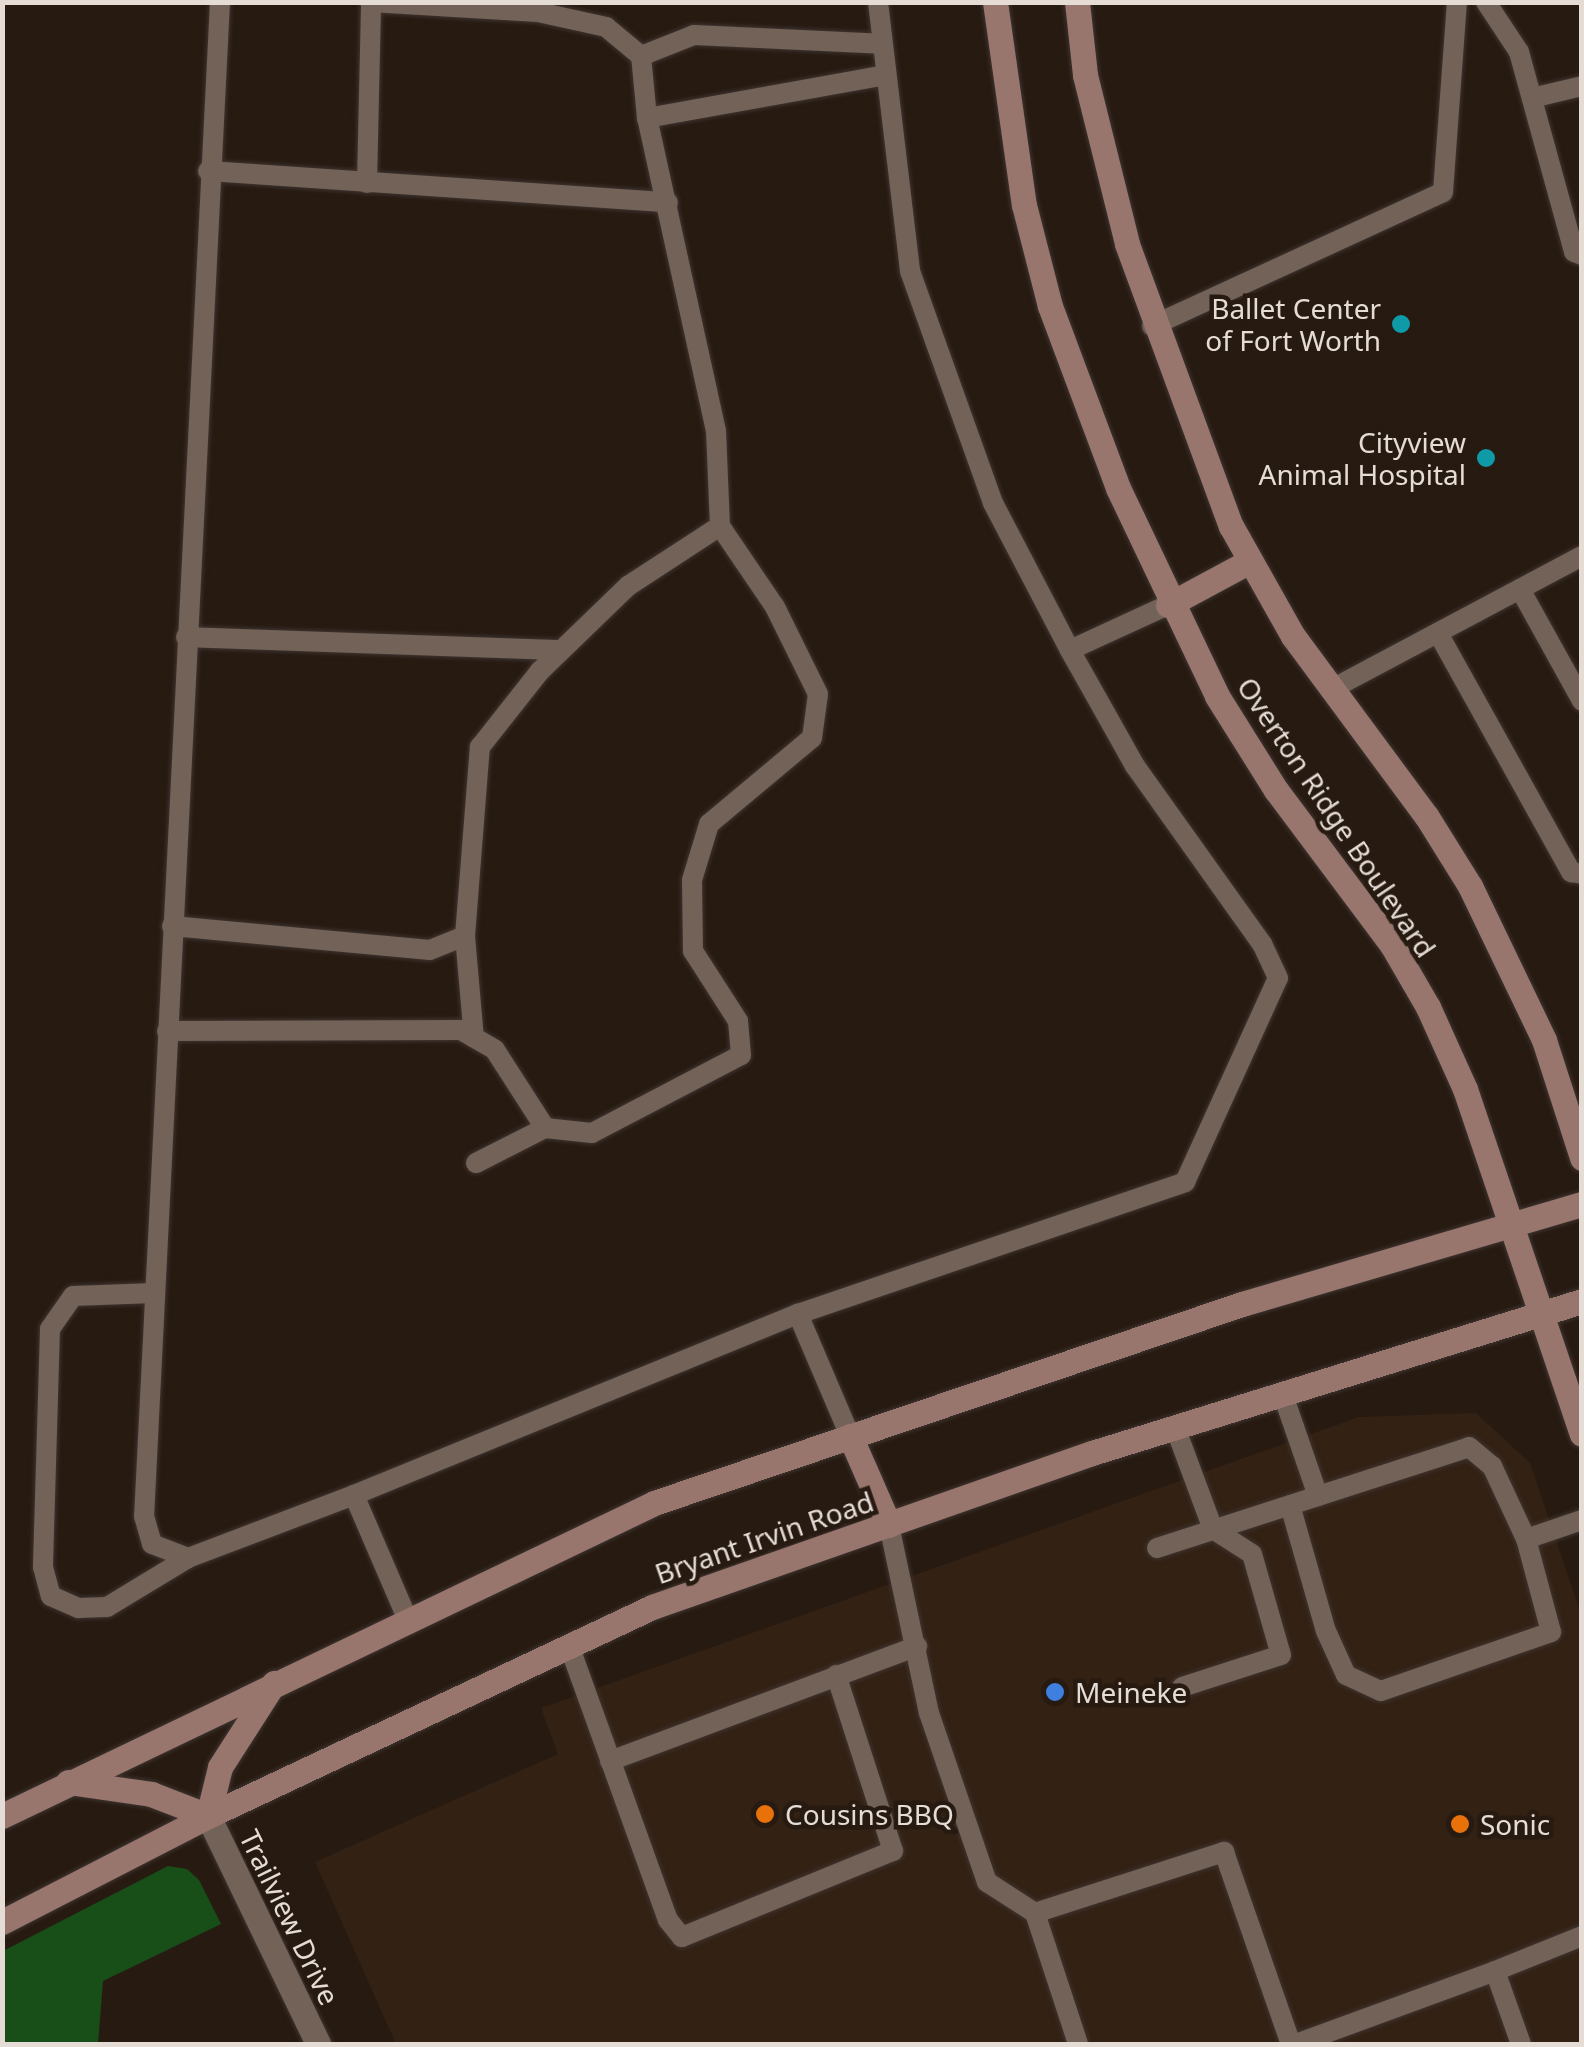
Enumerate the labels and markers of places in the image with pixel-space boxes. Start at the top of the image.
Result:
place label: Ballet Center of Fort Worth [1205,291,1381,357]
marker: Ballet Center of Fort Worth [1390,313,1412,335]
place label: Cityview Animal Hospital [1259,425,1466,491]
marker: Cityview Animal Hospital [1475,447,1497,469]
place label: Meineke [1075,1675,1187,1709]
marker: Meineke [1044,1681,1066,1703]
place label: Cousins BBQ [785,1797,954,1831]
marker: Cousins BBQ [754,1803,776,1825]
place label: Sonic [1480,1807,1550,1841]
marker: Sonic [1449,1813,1471,1835]

